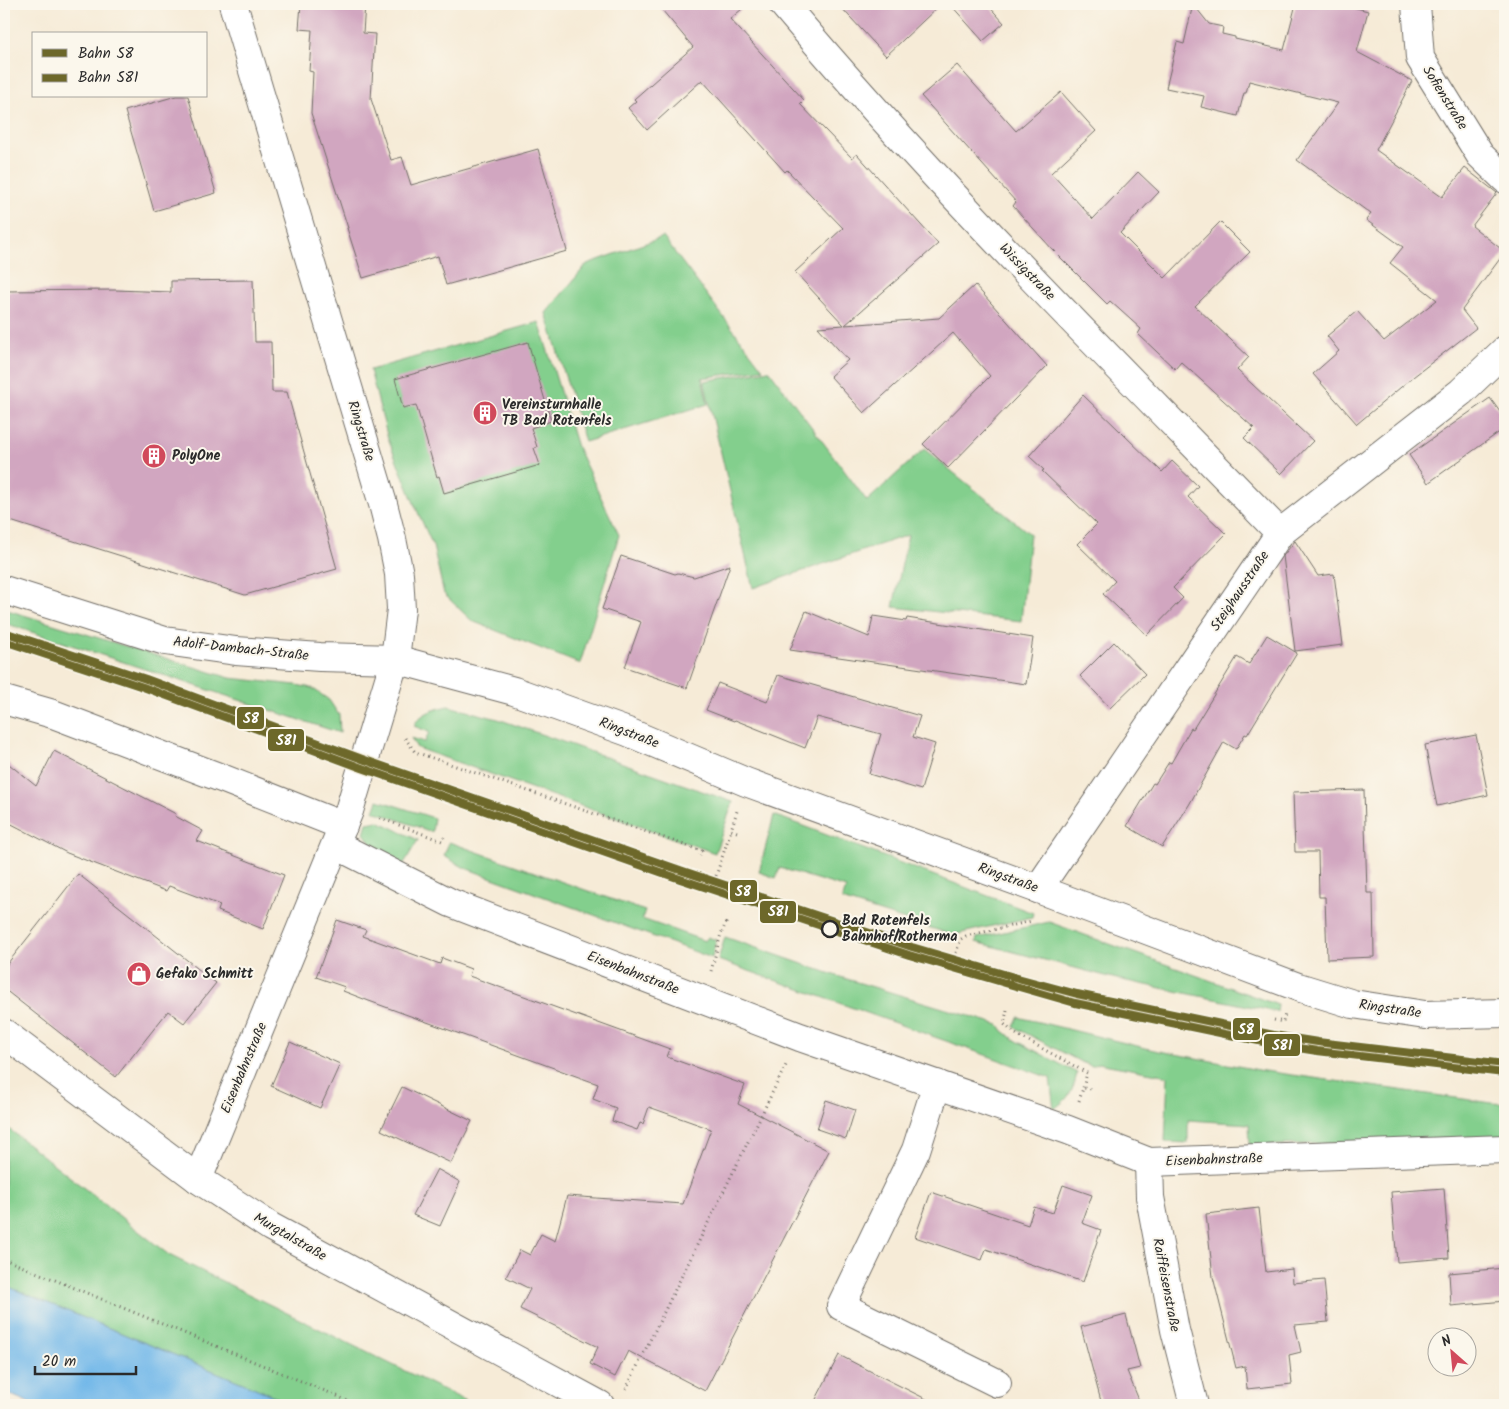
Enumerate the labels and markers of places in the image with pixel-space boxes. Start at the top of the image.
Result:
place label: Vereinsturnhalle TB Bad Rotenfels [502,394,612,432]
building icon: Vereinsturnhalle TB Bad Rotenfels [472,400,498,426]
building icon: PolyOne [141,443,167,469]
place label: PolyOne [172,445,220,467]
place label: Bad Rotenfels Bahnhof/Rotherma [842,910,957,948]
marker: Bad Rotenfels Bahnhof/Rotherma [821,920,839,938]
shop icon: Gefako Schmitt [126,961,152,987]
place label: Gefako Schmitt [156,963,254,985]

